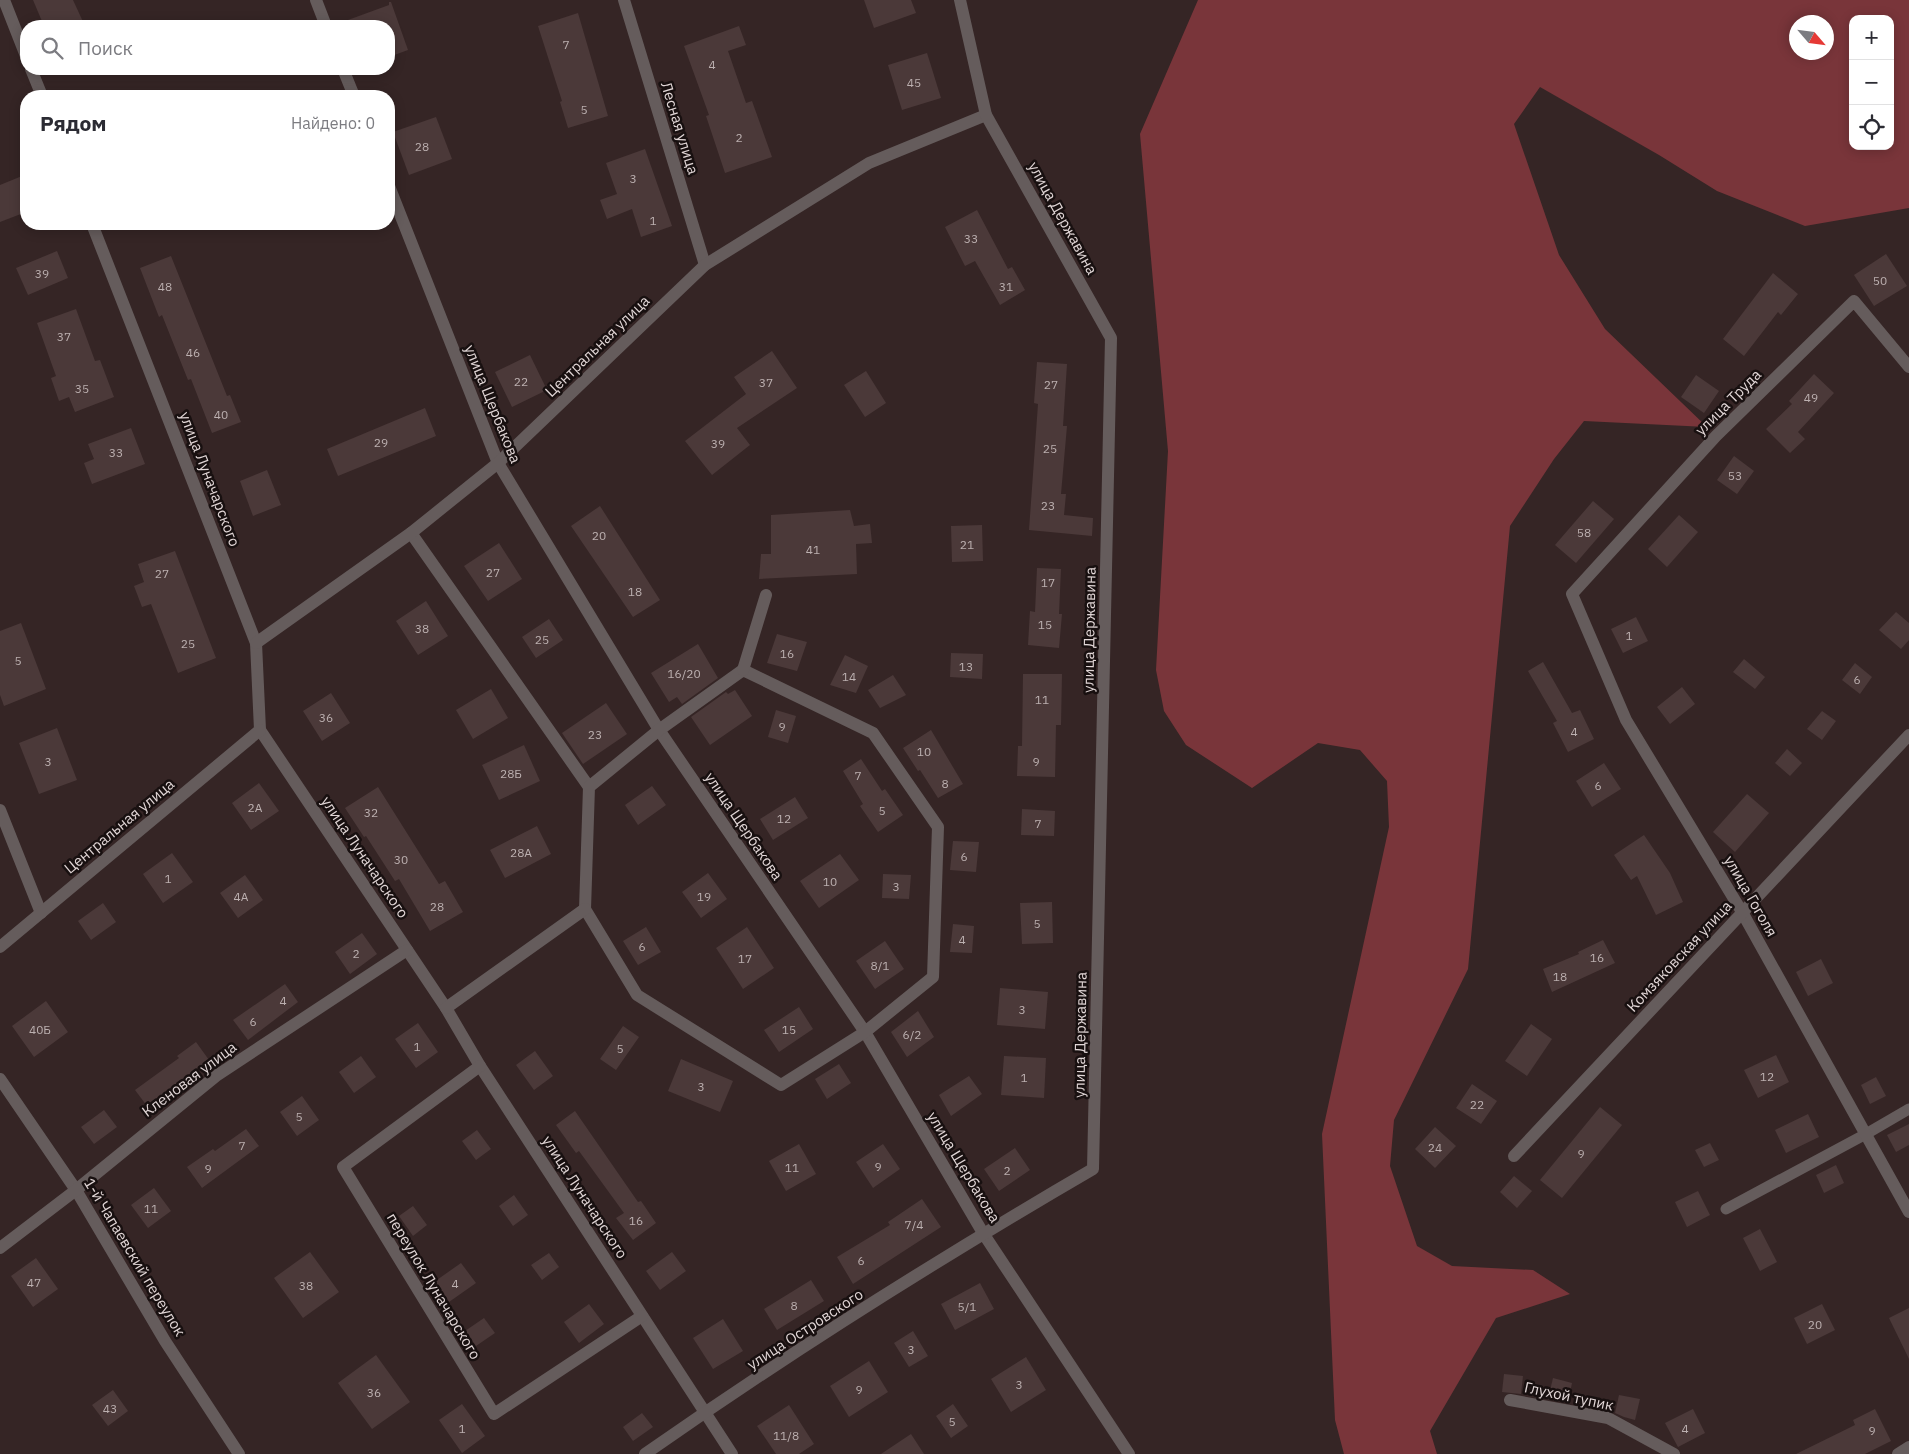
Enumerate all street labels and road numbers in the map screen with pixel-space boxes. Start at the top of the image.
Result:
street label: Лесная улица [657,79,703,177]
street label: улица Державина [1024,158,1102,278]
street label: Центральная улица [541,291,653,401]
street label: улица Щербакова [461,342,525,466]
street label: улица Труда [1691,365,1765,439]
street label: улица Луначарского [176,409,244,549]
street label: улица Державина [1078,567,1100,693]
street label: улица Щербакова [701,768,787,884]
street label: Центральная улица [60,774,178,878]
street label: улица Луначарского [317,792,413,922]
street label: улица Гоголя [1720,852,1782,940]
street label: Комзяковская улица [1622,896,1736,1016]
street label: улица Державина [1069,972,1091,1098]
street label: Кленовая улица [138,1037,240,1121]
street label: улица Щербакова [923,1108,1005,1226]
street label: улица Луначарского [538,1132,632,1262]
street label: 1-й Чапаевский переулок [80,1174,190,1340]
street label: переулок Луначарского [383,1209,485,1363]
street label: улица Островского [743,1284,867,1374]
street label: Глухой тупик [1523,1377,1615,1415]

